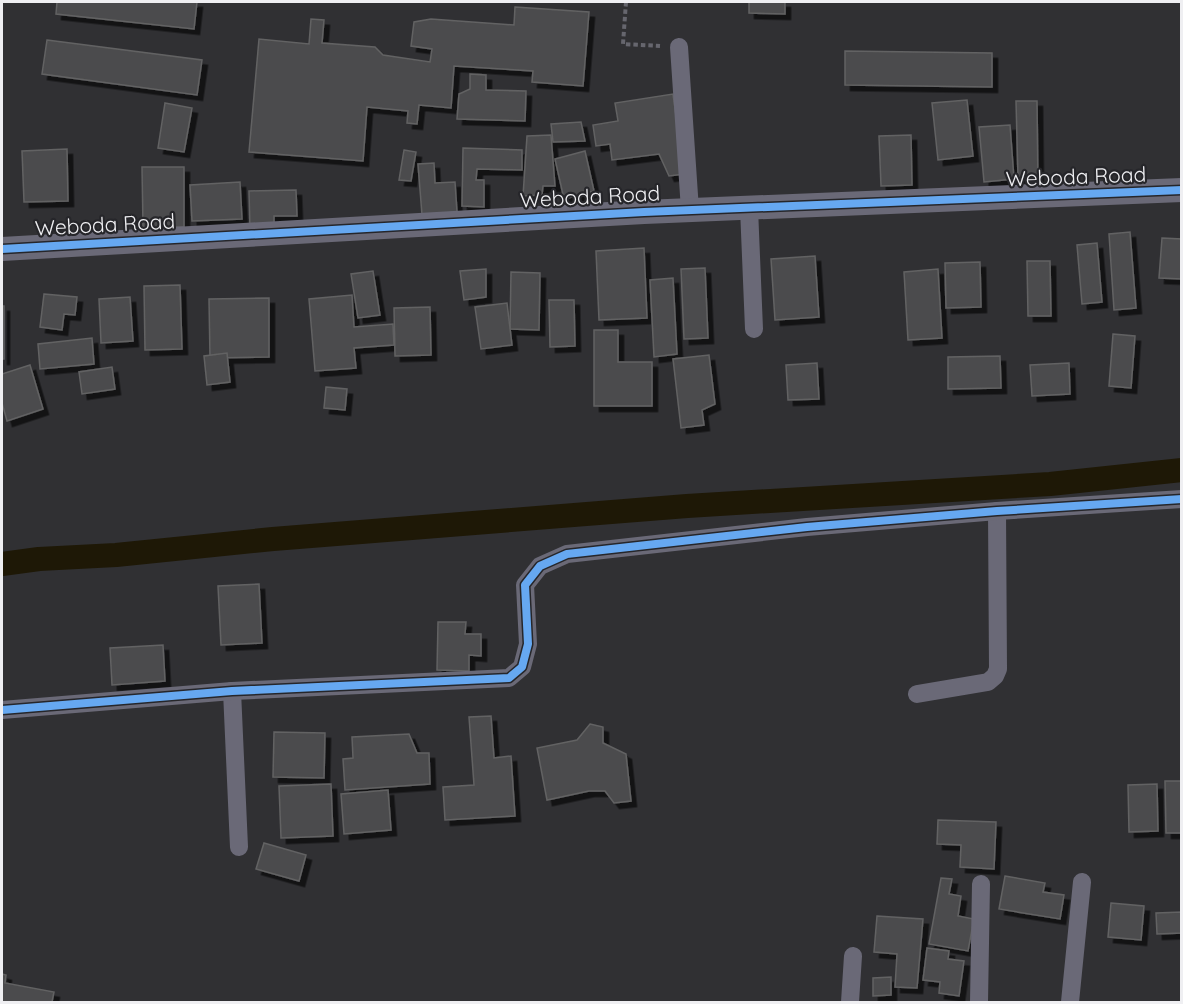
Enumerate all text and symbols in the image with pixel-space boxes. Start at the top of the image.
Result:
street label: Weboda Road [1005,161,1147,191]
street label: Weboda Road [519,179,661,213]
street label: Weboda Road [34,207,176,241]

